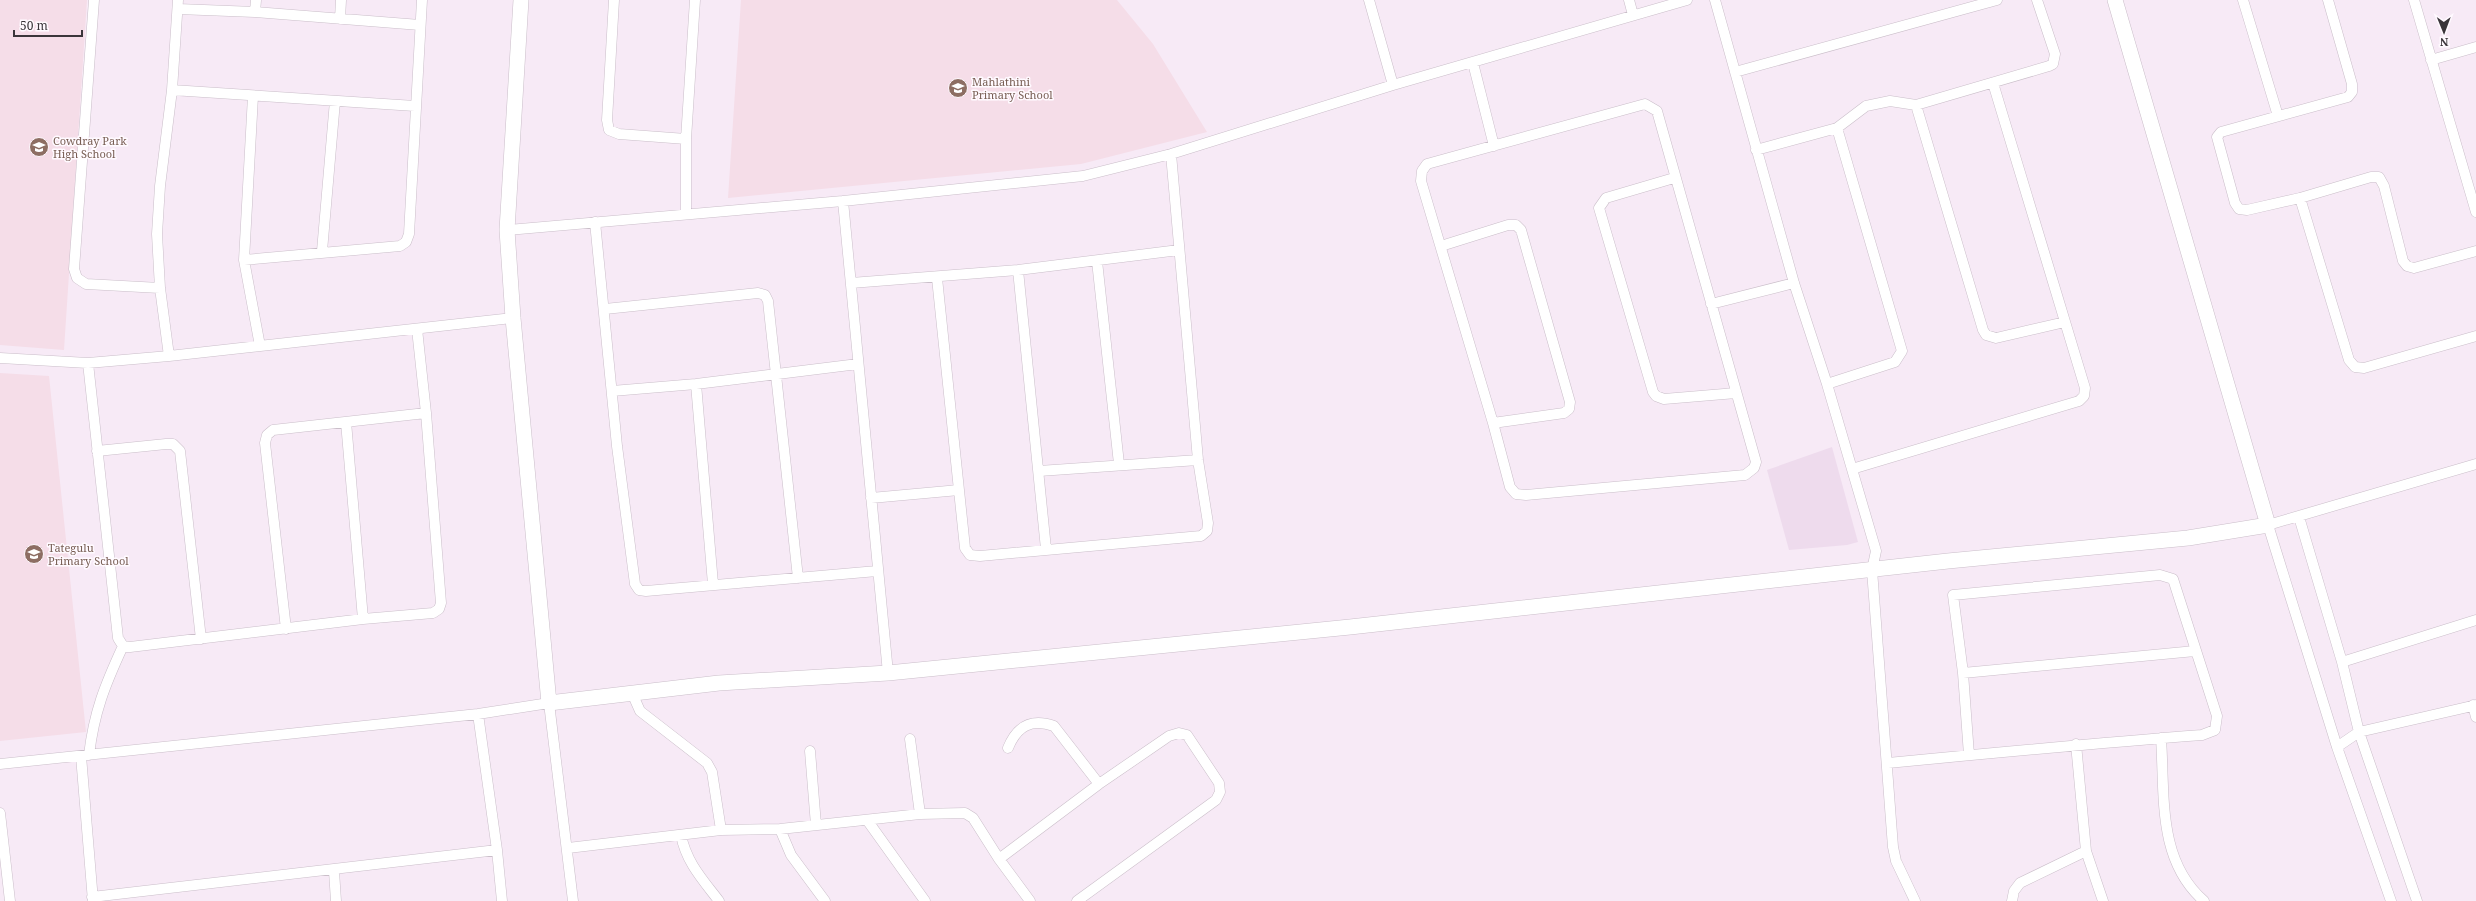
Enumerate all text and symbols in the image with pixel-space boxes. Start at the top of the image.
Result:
scale bar [14,12,82,38]
north arrow [2424,12,2464,52]
text: 50 m [20,17,48,34]
text: N [2439,35,2449,50]
place label: Mahlathini Primary School [972,74,1053,102]
school or university icon: Mahlathini Primary School [947,77,969,99]
place label: Cowdray Park High School [53,133,127,161]
school or university icon: Cowdray Park High School [28,136,50,158]
place label: Tategulu Primary School [48,540,129,568]
school or university icon: Tategulu Primary School [23,543,45,565]

